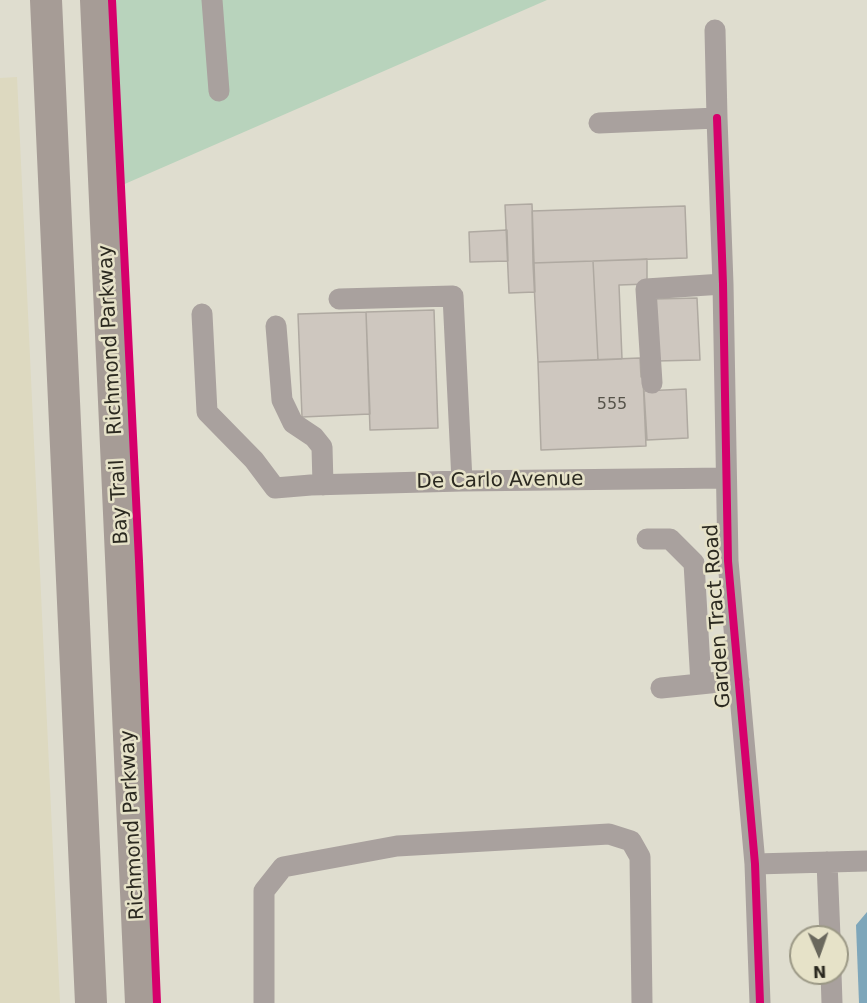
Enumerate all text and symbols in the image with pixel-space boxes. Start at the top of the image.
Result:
street label: Richmond Parkway [94,244,128,436]
house number: 555 [597,395,627,415]
street label: Bay Trail [106,459,134,545]
street label: De Carlo Avenue [416,468,584,494]
street label: Garden Tract Road [700,523,736,709]
street label: Richmond Parkway [116,729,150,921]
north arrow [789,925,849,985]
text: N [813,962,827,981]

